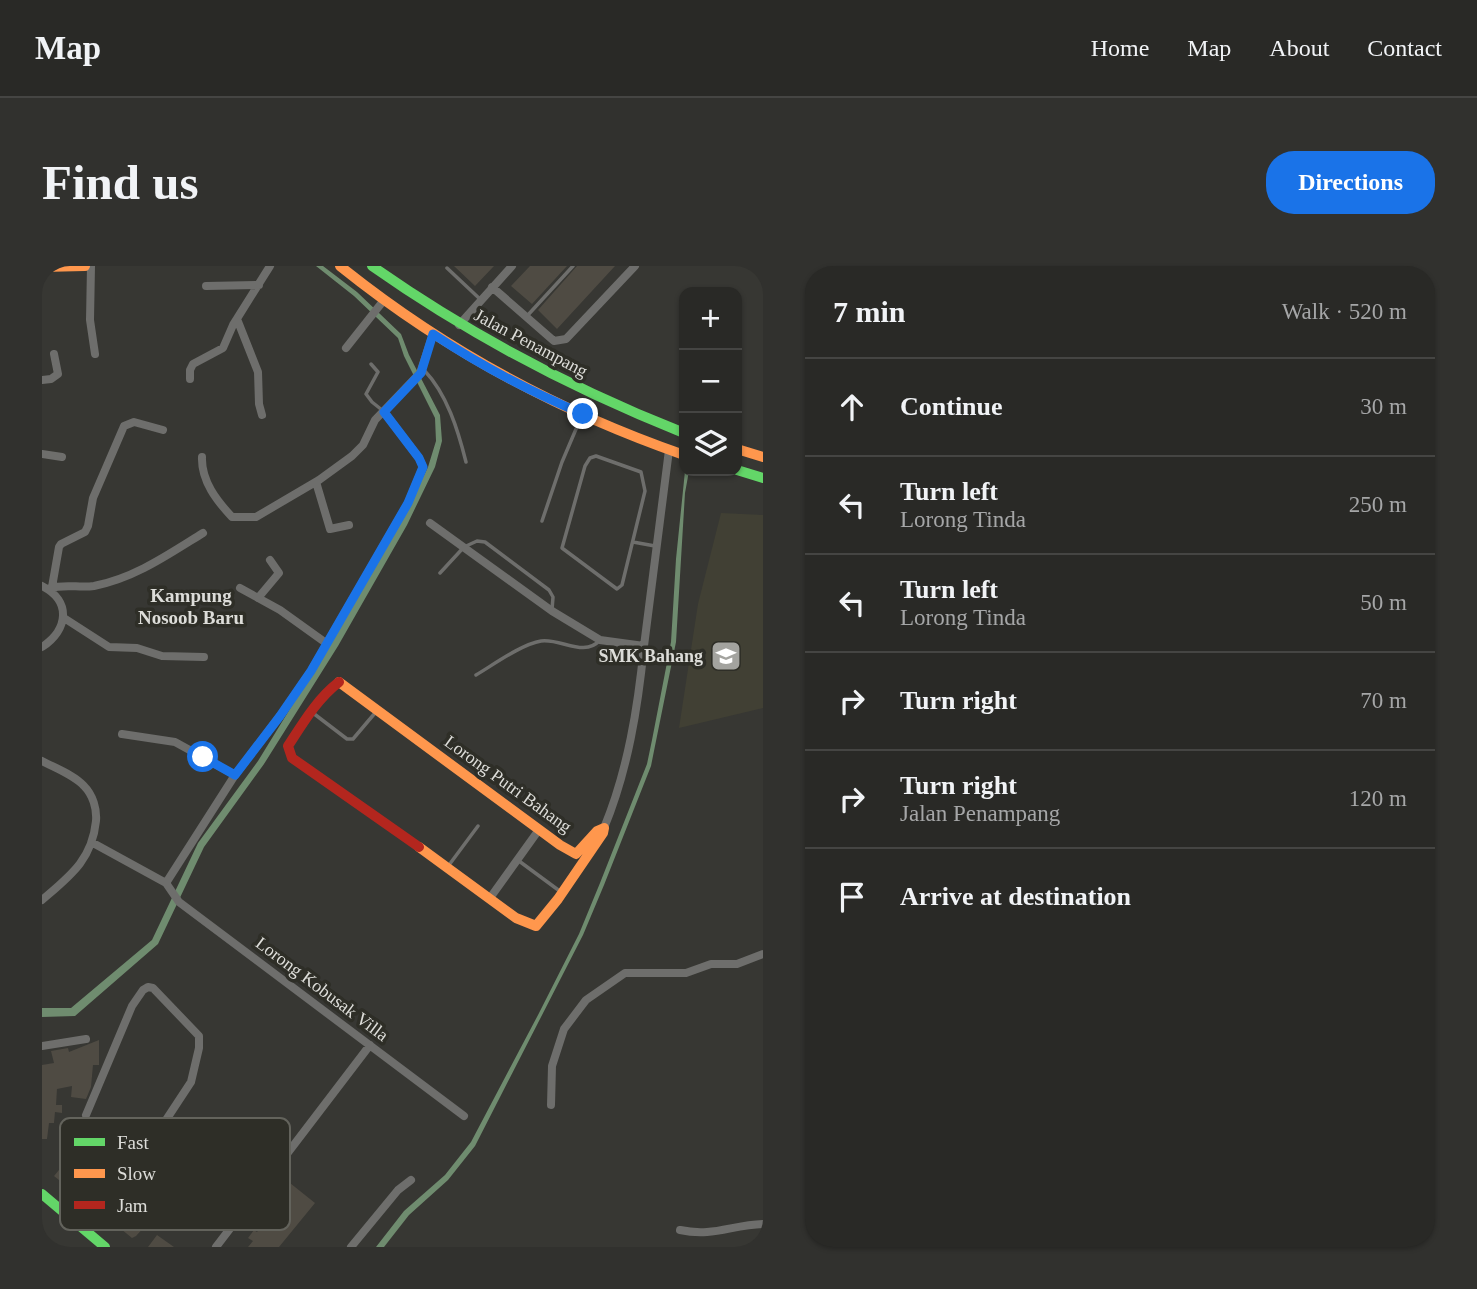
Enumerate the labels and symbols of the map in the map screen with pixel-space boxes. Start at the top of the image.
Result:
street label: Jalan Penampang [471,305,591,381]
route end [567,398,598,429]
district label: Kampung Nosoob Baru [138,585,244,628]
school or university icon: SMK Bahang [709,639,743,673]
place label: SMK Bahang [598,646,703,666]
street label: Lorong Putri Bahang [441,731,575,837]
route start [187,741,218,772]
street label: Lorong Kobusak Villa [252,933,392,1045]
legend [60,1118,290,1230]
text: Fast [117,1132,149,1153]
text: Slow [117,1163,156,1184]
text: Jam [117,1195,148,1216]

